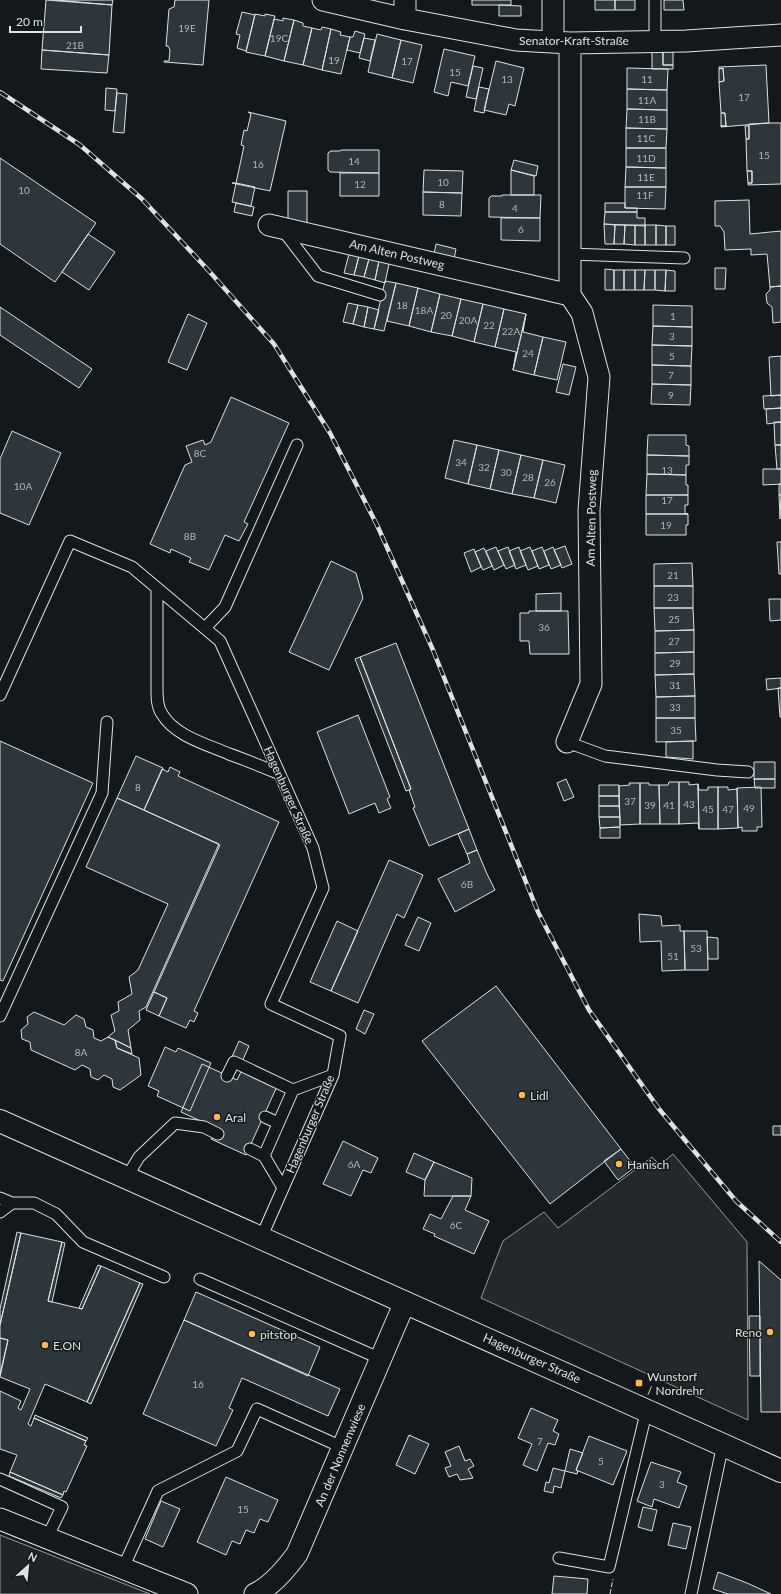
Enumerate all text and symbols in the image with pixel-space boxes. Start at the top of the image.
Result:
scale bar [10,8,81,34]
text: 20 m [16,14,43,29]
house number: 19E [178,22,196,34]
house number: 19C [270,32,288,44]
street label: Senator-Kraft-Straße [519,33,629,48]
house number: 21B [66,39,84,51]
house number: 19 [328,54,340,66]
house number: 17 [401,55,413,67]
house number: 15 [449,66,461,78]
house number: 13 [501,73,513,85]
house number: 11 [641,73,653,85]
house number: 17 [738,91,750,103]
house number: 11A [638,94,656,106]
house number: 11B [638,113,656,125]
house number: 11C [637,132,655,144]
house number: 15 [758,149,770,161]
house number: 11D [636,152,656,164]
house number: 14 [348,155,360,167]
house number: 16 [252,158,264,170]
house number: 11E [637,171,655,183]
house number: 10 [437,176,449,188]
house number: 12 [354,178,366,190]
house number: 10 [18,184,30,196]
house number: 11F [636,189,654,201]
house number: 8 [439,198,445,210]
house number: 4 [512,202,518,214]
house number: 6 [518,223,524,235]
street label: Am Alten Postweg [348,236,446,272]
house number: 18 [396,299,408,311]
house number: 18A [415,304,433,316]
house number: 20 [440,309,452,321]
house number: 1 [670,310,676,322]
house number: 20A [459,314,477,326]
house number: 22 [483,319,495,331]
house number: 22A [502,325,520,337]
house number: 3 [669,330,675,342]
house number: 24 [522,347,534,359]
house number: 5 [669,350,675,362]
house number: 7 [668,369,674,381]
house number: 9 [668,389,674,401]
house number: 8C [194,447,207,459]
house number: 34 [455,456,467,468]
house number: 32 [478,461,490,473]
house number: 13 [661,464,673,476]
house number: 30 [500,466,512,478]
street label: Am Alten Postweg [583,469,599,567]
house number: 28 [522,471,534,483]
house number: 26 [544,476,556,488]
house number: 10A [14,480,32,492]
house number: 17 [661,494,673,506]
house number: 19 [660,519,672,531]
house number: 8B [184,530,196,542]
house number: 21 [667,569,679,581]
house number: 23 [667,591,679,603]
house number: 25 [668,613,680,625]
house number: 36 [538,621,550,633]
house number: 27 [668,635,680,647]
house number: 29 [669,657,681,669]
house number: 31 [669,679,681,691]
house number: 33 [669,701,681,713]
house number: 35 [670,724,682,736]
street label: Hagenburger Straße [261,744,317,846]
house number: 8 [135,781,141,793]
house number: 37 [624,795,636,807]
house number: 43 [683,798,695,810]
house number: 39 [644,799,656,811]
house number: 41 [663,799,675,811]
house number: 49 [743,802,755,814]
house number: 45 [702,803,714,815]
house number: 47 [722,803,734,815]
house number: 6B [461,878,473,890]
house number: 53 [690,942,702,954]
house number: 51 [667,950,679,962]
house number: 8A [75,1046,88,1058]
street label: Hagenburger Straße [282,1073,338,1175]
place label: Lidl [530,1088,549,1103]
marker: Lidl [517,1090,527,1100]
place label: Aral [225,1110,246,1125]
marker: Aral [212,1112,222,1122]
place label: Hanisch [627,1157,669,1172]
house number: 6A [348,1158,361,1170]
marker: Hanisch [614,1159,624,1169]
house number: 6C [450,1219,463,1231]
place label: Reno [735,1325,762,1340]
place label: pitstop [260,1327,297,1342]
marker: Reno [765,1327,775,1337]
marker: pitstop [247,1329,257,1339]
street label: Hagenburger Straße [481,1330,583,1386]
place label: E.ON [53,1338,81,1353]
marker: E.ON [40,1340,50,1350]
place label: Wunstorf / Nordrehr [647,1369,704,1398]
house number: 16 [192,1378,204,1390]
marker: Wunstorf / Nordrehr [634,1378,644,1388]
street label: An der Nonnenwiese [312,1401,368,1509]
house number: 7 [537,1435,543,1447]
house number: 5 [598,1455,604,1467]
house number: 3 [659,1478,665,1490]
house number: 15 [237,1503,249,1515]
north arrow [8,1546,48,1586]
text: N [26,1549,39,1564]

